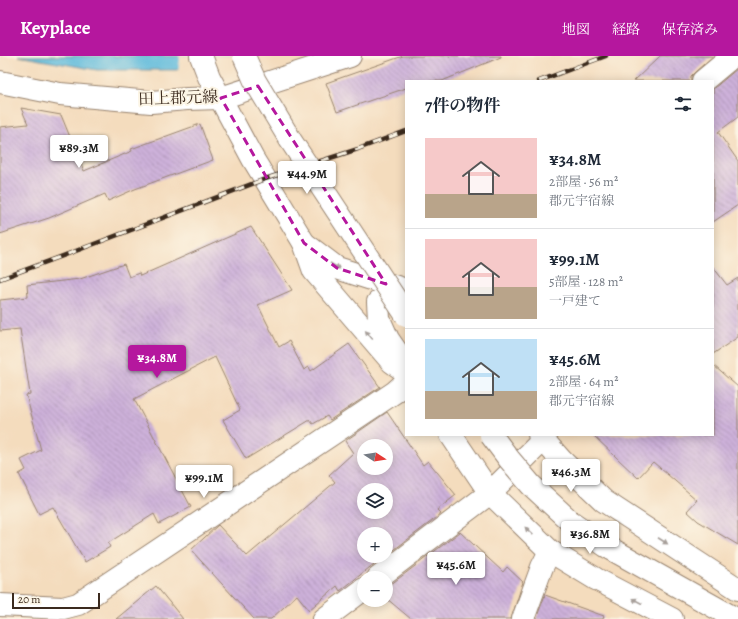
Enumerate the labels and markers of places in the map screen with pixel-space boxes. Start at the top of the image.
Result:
pin: ¥89.3M [46,135,112,169]
pin: ¥44.9M [274,161,340,195]
pin: ¥34.8M [124,345,190,379]
pin: ¥46.3M [538,459,604,493]
pin: ¥99.1M [171,465,237,499]
pin: ¥36.8M [557,521,623,555]
pin: ¥45.6M [423,552,489,586]

